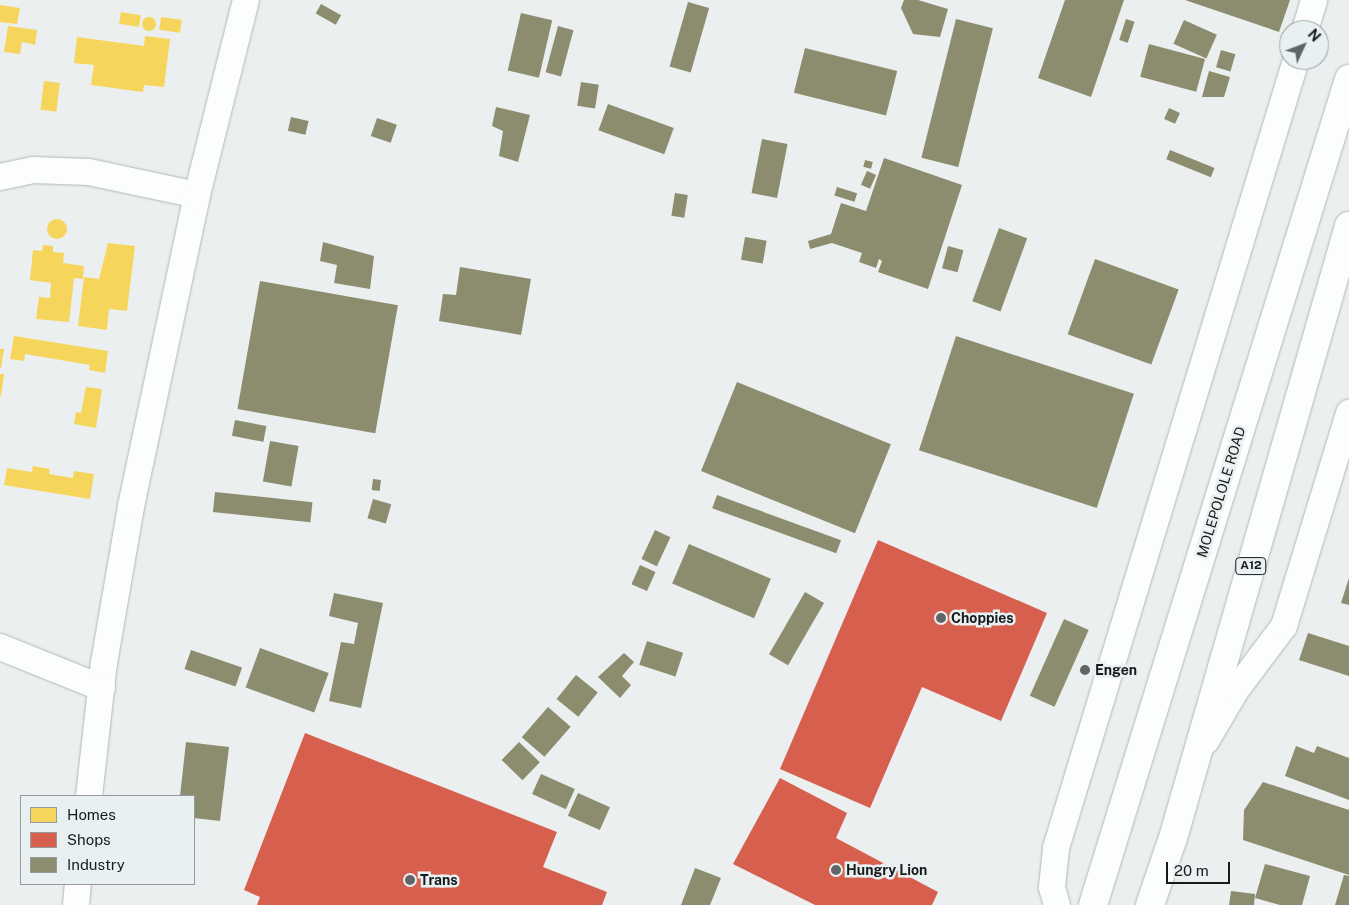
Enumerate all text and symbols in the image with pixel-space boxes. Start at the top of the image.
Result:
north arrow [1279,20,1329,70]
text: N [1305,26,1324,45]
street label: MOLEPOLOLE ROAD [1193,425,1249,559]
road number: A12 [1235,556,1267,576]
place label: Choppies [951,610,1014,626]
marker: Choppies [935,612,947,624]
place label: Engen [1095,662,1137,678]
marker: Engen [1079,664,1091,676]
legend [20,795,195,885]
text: Homes [67,806,116,823]
text: Shops [67,831,111,848]
scale bar [1169,852,1233,884]
text: Industry [67,856,125,873]
place label: Hungry Lion [846,862,927,878]
text: 20 m [1174,862,1209,879]
marker: Hungry Lion [830,864,842,876]
place label: Trans [420,872,458,888]
marker: Trans [404,874,416,886]

